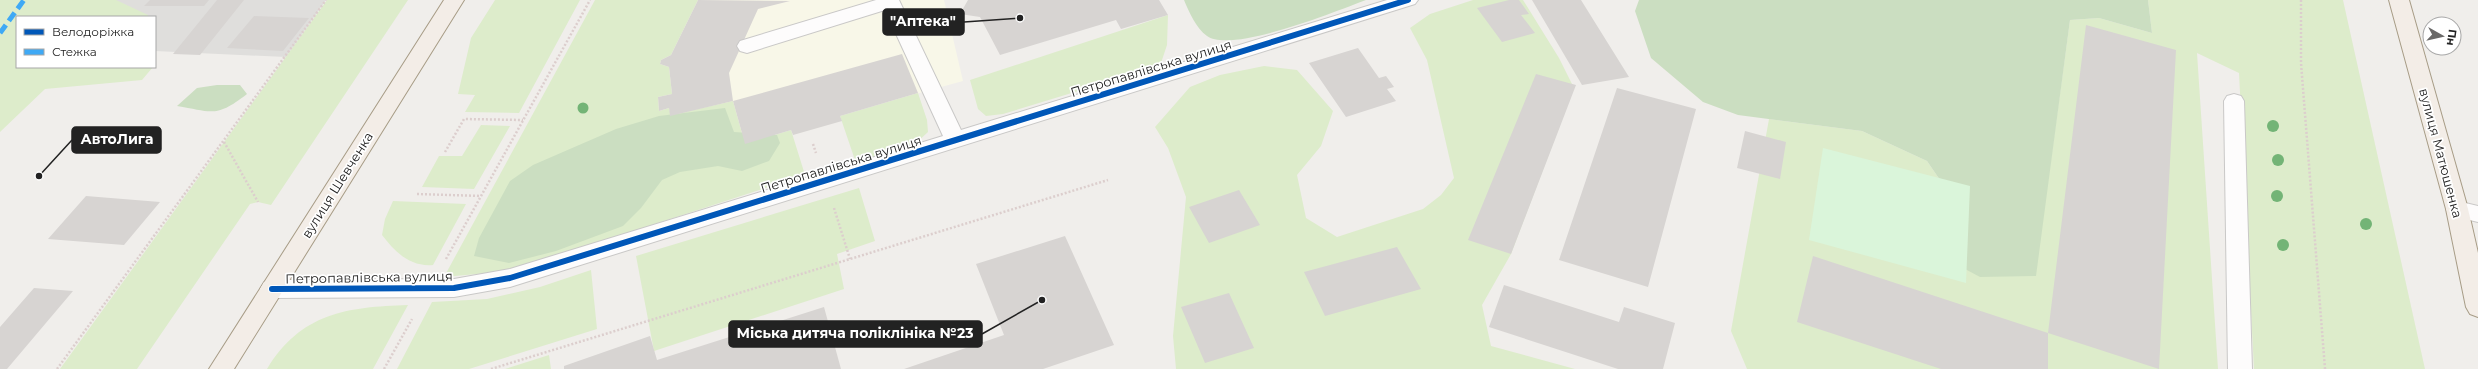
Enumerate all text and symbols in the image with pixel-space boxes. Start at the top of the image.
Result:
callout: "Аптека" [883,9,964,35]
text: "Аптека" [890,12,956,30]
legend [16,16,156,68]
north arrow [2422,16,2462,56]
text: Велодоріжка [52,24,134,39]
text: Пн [2444,28,2460,47]
street label: Петропавлівська вулиця [1069,36,1233,100]
text: Стежка [52,44,97,59]
street label: вулиця Матюшенка [2416,86,2466,220]
callout: АвтоЛига [72,127,161,153]
street label: вулиця Шевченка [298,129,376,241]
text: АвтоЛига [81,130,153,148]
street label: Петропавлівська вулиця [759,132,923,196]
street label: Петропавлівська вулиця [285,268,453,286]
callout: Міська дитяча поліклініка №23 [729,321,982,347]
text: Міська дитяча поліклініка №23 [737,324,973,342]

